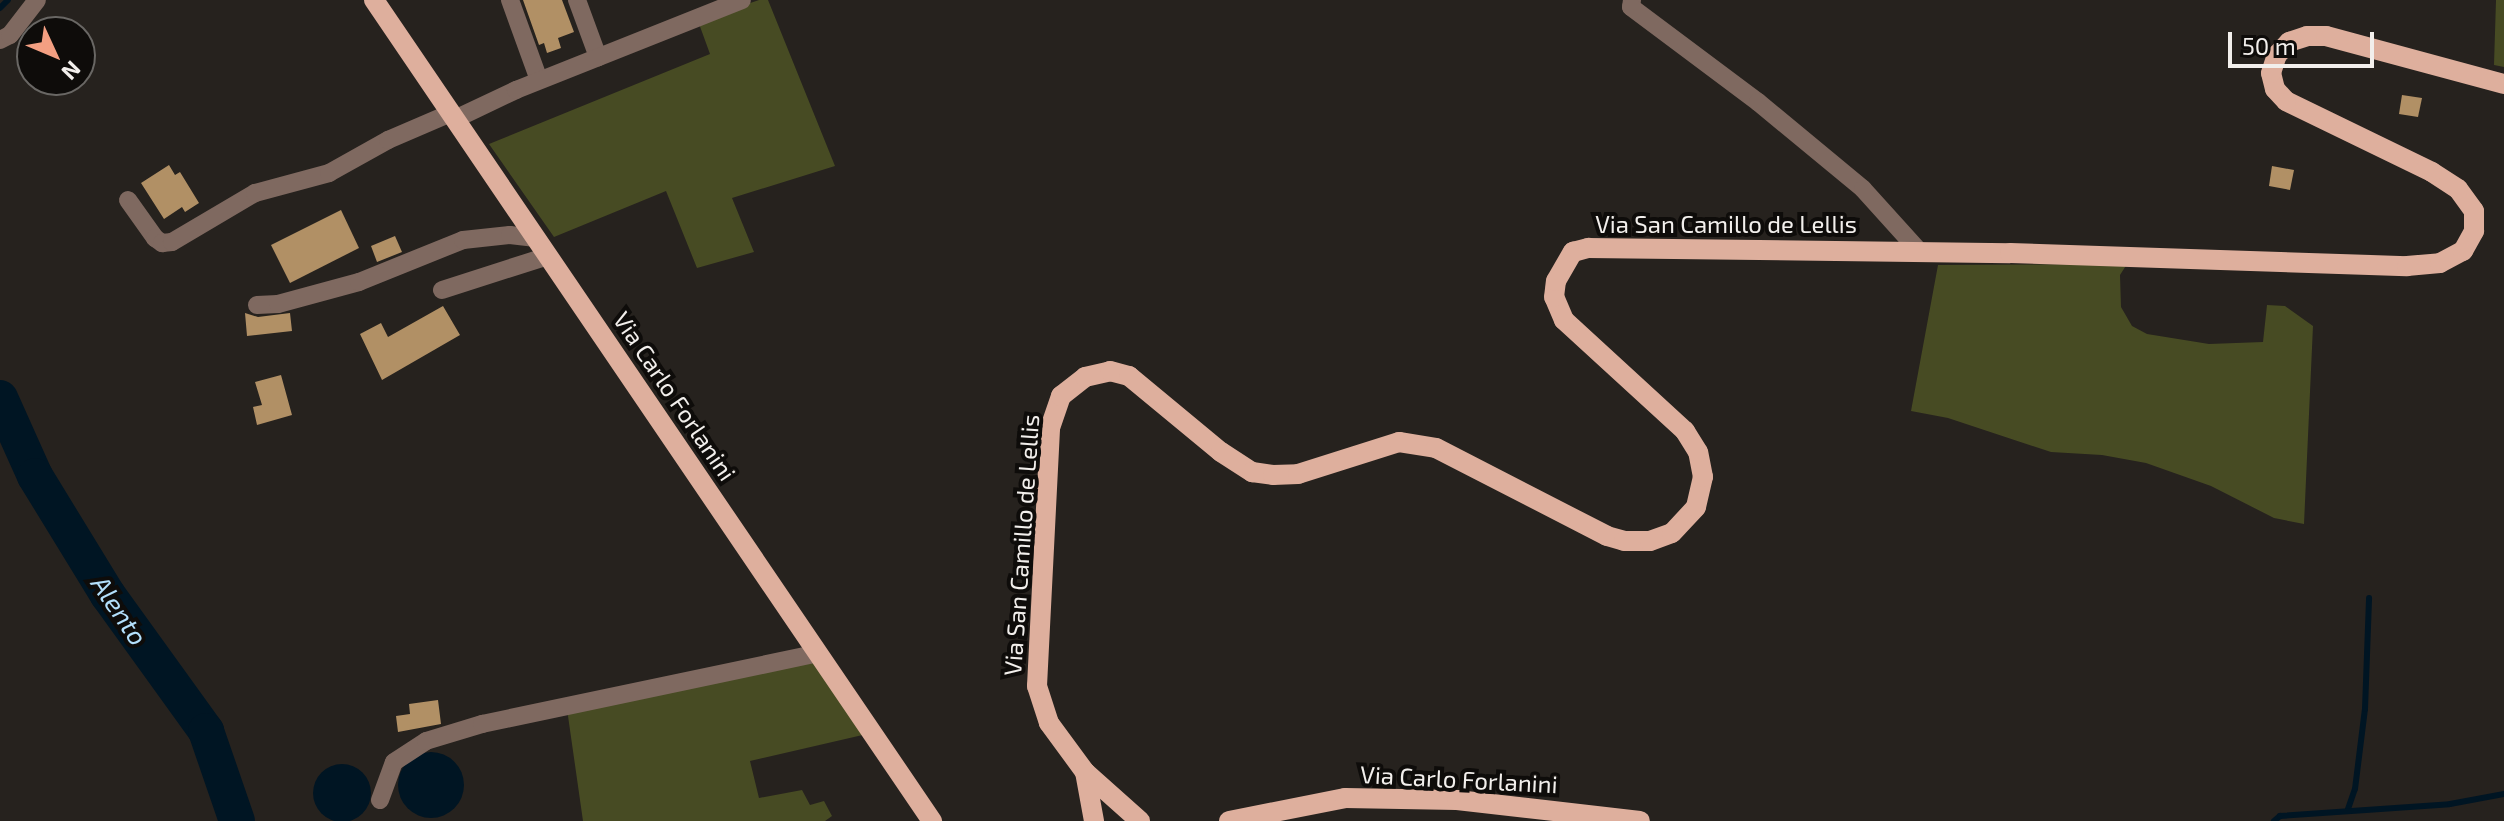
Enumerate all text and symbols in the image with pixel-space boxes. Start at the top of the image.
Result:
north arrow [16,16,96,96]
scale bar [2232,16,2378,66]
text: 50 m [2242,31,2296,60]
text: N [57,57,87,86]
street label: Via San Camillo de Lellis [1595,210,1857,238]
street label: Via Carlo Forlanini [608,306,742,486]
street label: Via San Camillo de Lellis [998,413,1044,677]
water label: Alento [85,569,155,651]
street label: Via Carlo Forlanini [1360,759,1558,799]

